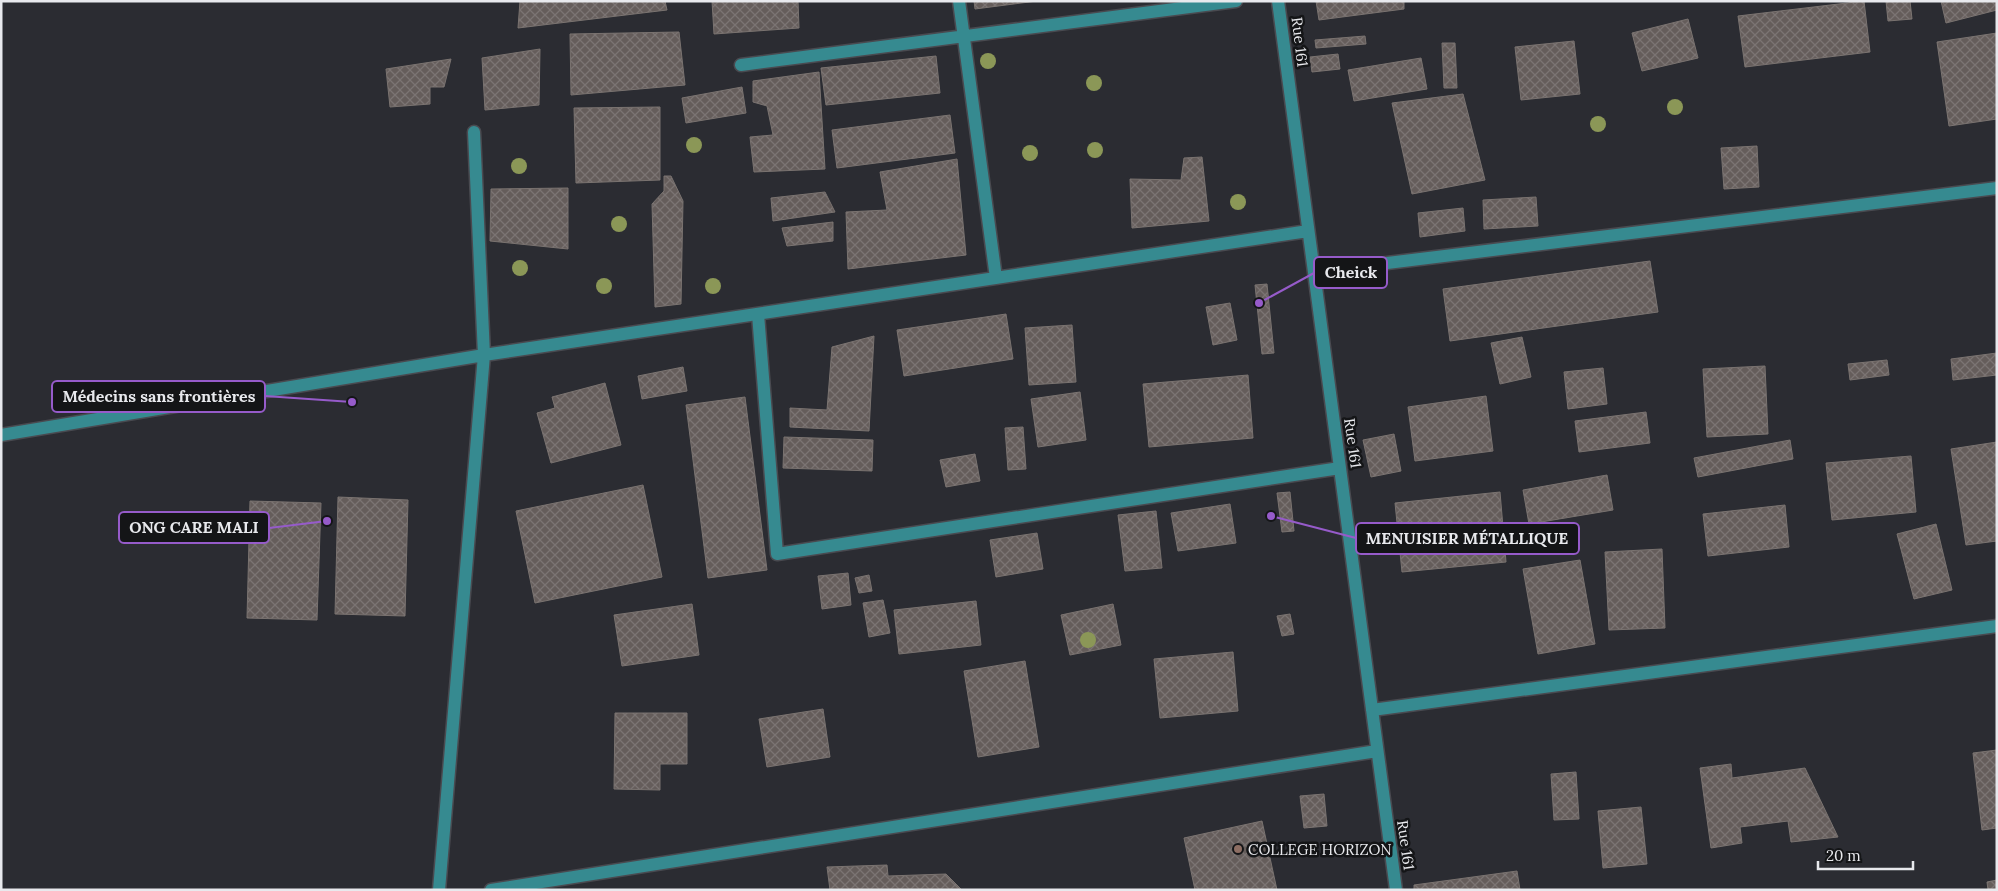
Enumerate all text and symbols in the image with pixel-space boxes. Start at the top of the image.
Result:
street label: Rue 161 [1288,16,1312,68]
callout: Cheick [1314,257,1387,288]
text: Cheick [1325,262,1378,282]
callout: Médecins sans frontières [52,381,265,412]
text: Médecins sans frontières [63,386,256,406]
street label: Rue 161 [1340,417,1366,469]
callout: ONG CARE MALI [119,512,269,543]
text: ONG CARE MALI [129,517,259,537]
callout: MENUISIER MÉTALLIQUE [1356,523,1579,554]
text: MENUISIER MÉTALLIQUE [1366,528,1568,548]
street label: Rue 161 [1393,819,1419,871]
scale bar [1818,838,1913,870]
place label: COLLEGE HORIZON [1248,840,1392,859]
marker: COLLEGE HORIZON [1232,843,1244,855]
text: 20 m [1826,846,1861,865]

